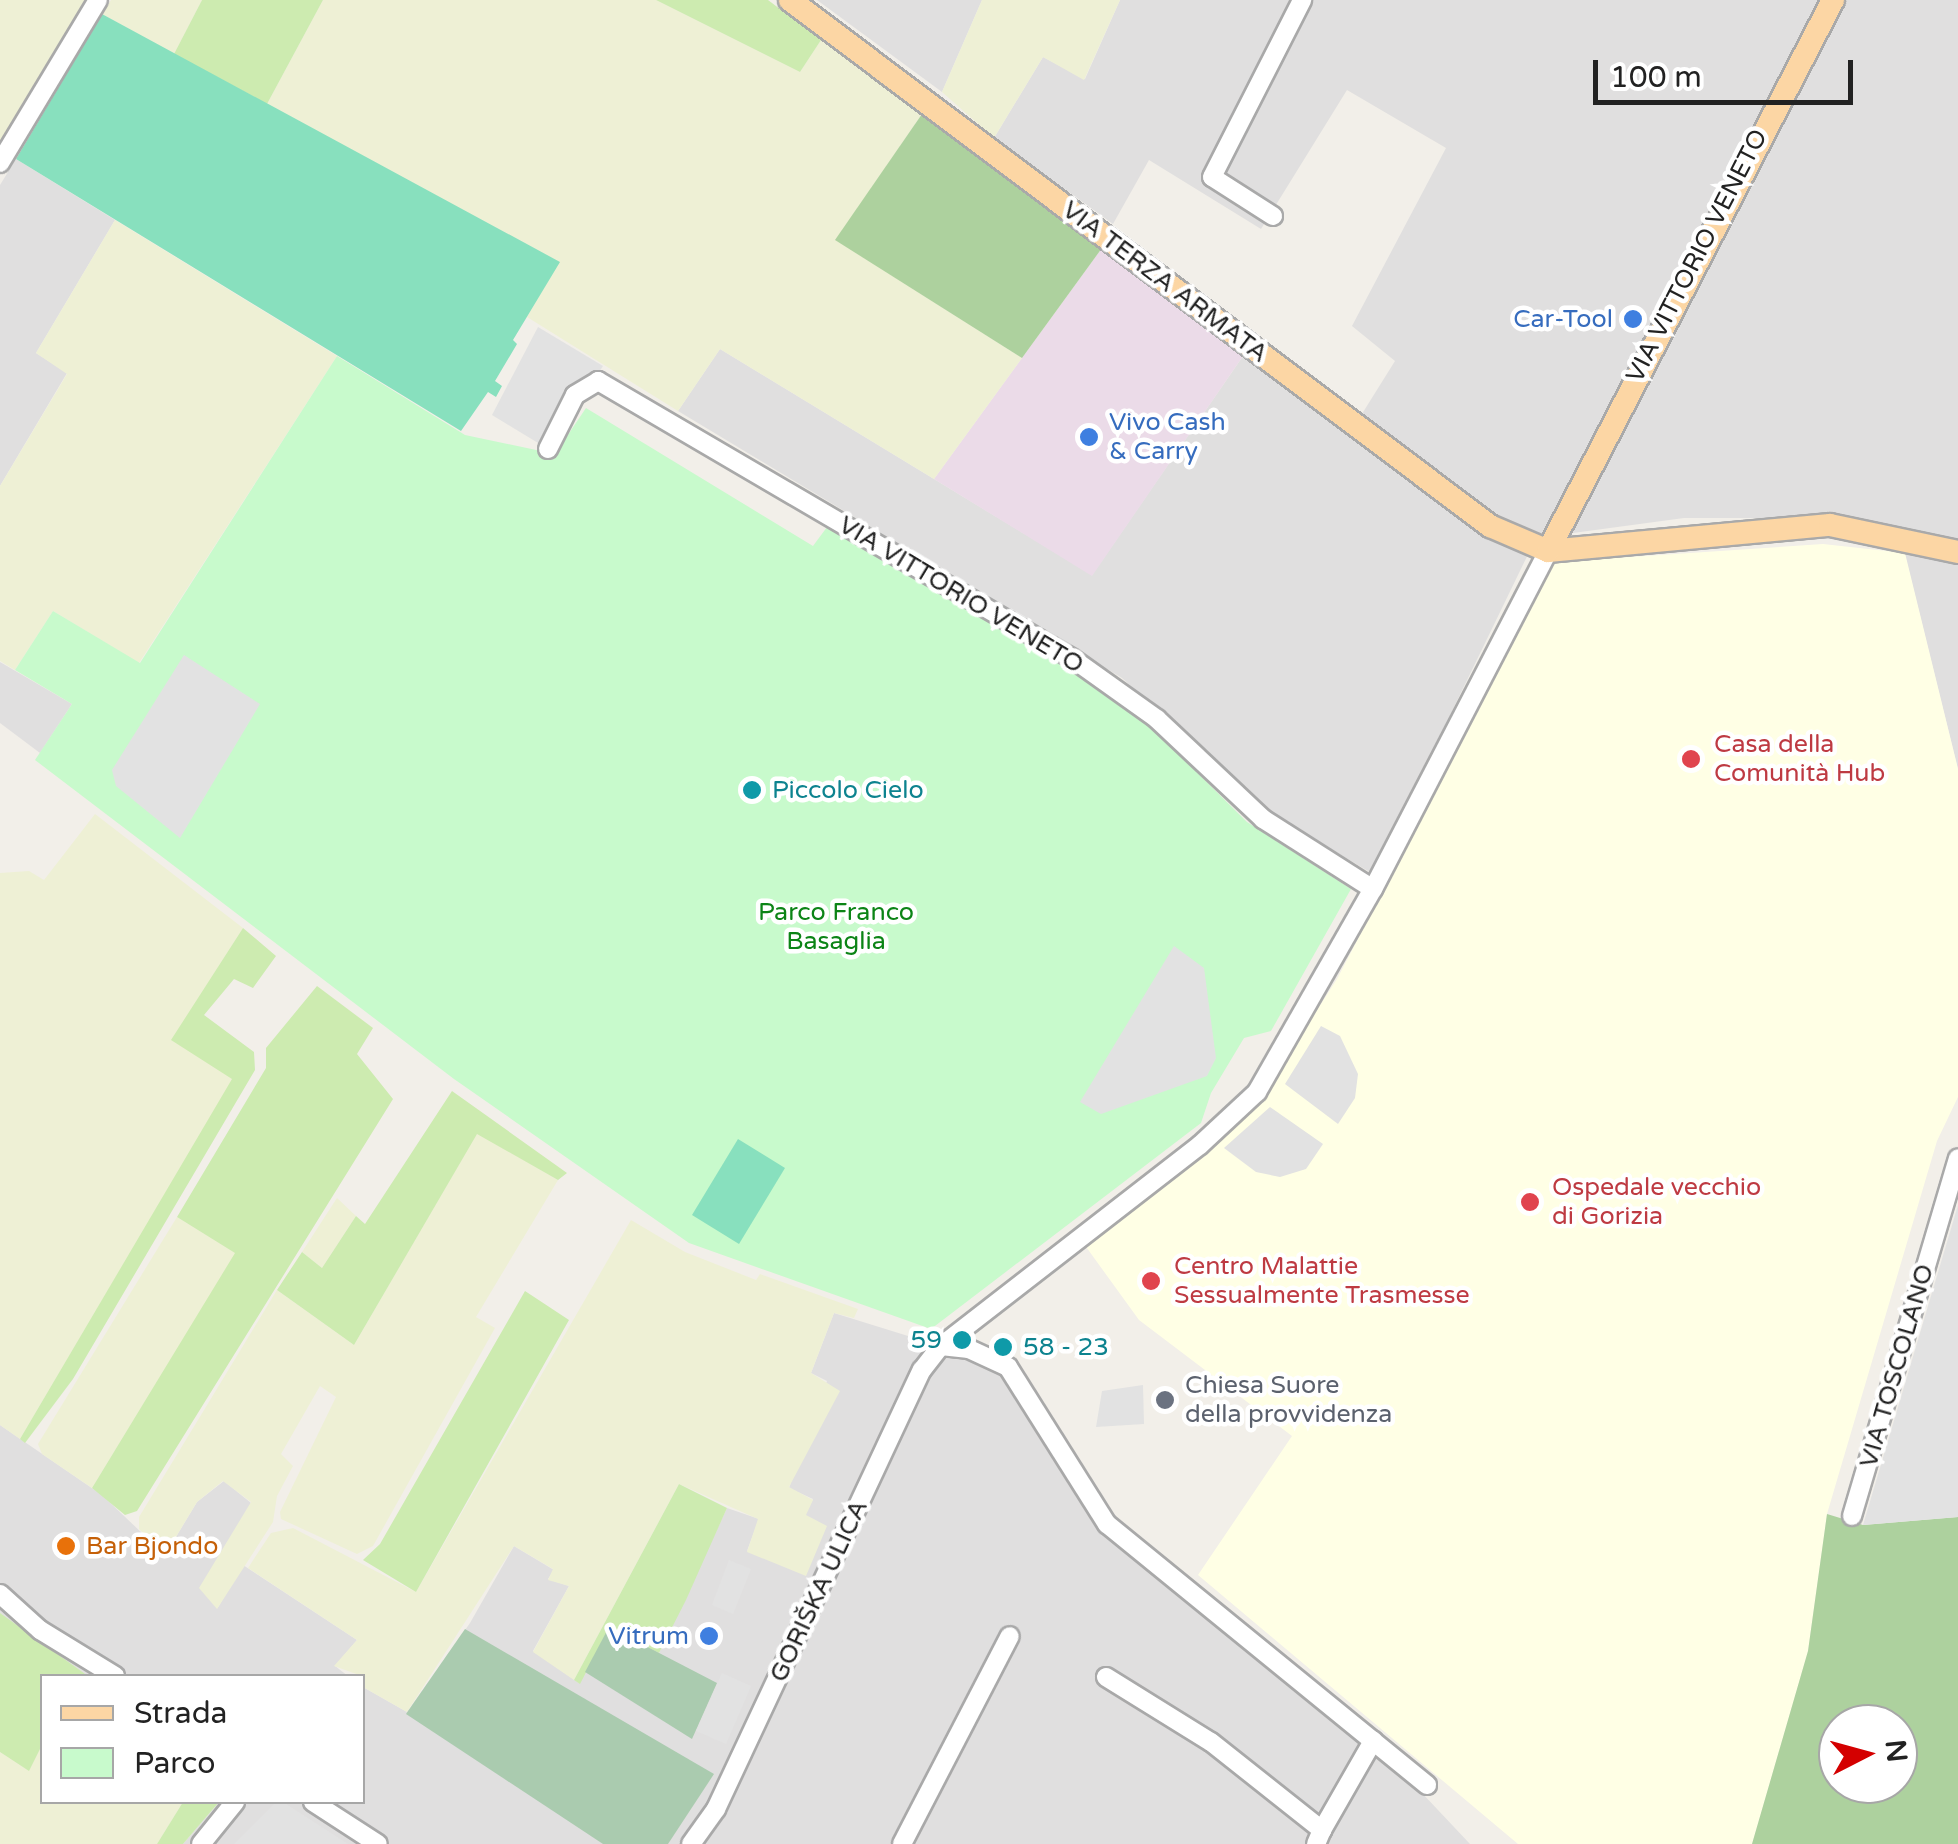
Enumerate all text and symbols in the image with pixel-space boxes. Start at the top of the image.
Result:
scale bar [1598,40,1858,102]
text: 100 m [1610,59,1702,96]
street label: VIA VITTORIO VENETO [1620,124,1774,388]
street label: VIA TERZA ARMATA [1056,195,1274,369]
place label: Car-Tool [1513,304,1613,334]
marker: Car-Tool [1622,308,1644,330]
place label: Vivo Cash & Carry [1109,408,1226,467]
marker: Vivo Cash & Carry [1078,426,1100,448]
street label: VIA VITTORIO VENETO [833,510,1089,680]
place label: Casa della Comunità Hub [1714,730,1885,789]
marker: Casa della Comunità Hub [1678,746,1704,772]
place label: Piccolo Cielo [772,775,924,805]
marker: Piccolo Cielo [741,779,763,801]
park label: Parco Franco Basaglia [758,898,914,957]
place label: Ospedale vecchio di Gorizia [1552,1173,1761,1232]
marker: Ospedale vecchio di Gorizia [1517,1189,1543,1215]
place label: Centro Malattie Sessualmente Trasmesse [1174,1252,1470,1311]
street label: VIA TOSCOLANO [1854,1261,1940,1471]
marker: Centro Malattie Sessualmente Trasmesse [1138,1268,1164,1294]
place label: 59 [911,1325,942,1355]
marker: 59 [951,1329,973,1351]
place label: 58 - 23 [1023,1332,1109,1362]
marker: 58 - 23 [992,1336,1014,1358]
place label: Chiesa Suore della provvidenza [1185,1371,1392,1430]
marker: Chiesa Suore della provvidenza [1154,1389,1176,1411]
street label: GORIŠKA ULICA [764,1495,874,1687]
place label: Bar Bjondo [86,1531,218,1561]
marker: Bar Bjondo [55,1535,77,1557]
place label: Vitrum [608,1621,689,1651]
marker: Vitrum [698,1625,720,1647]
legend [40,1674,365,1804]
text: Strada [134,1695,227,1732]
north arrow [1818,1704,1918,1804]
text: N [1878,1738,1914,1764]
text: Parco [134,1745,215,1782]

